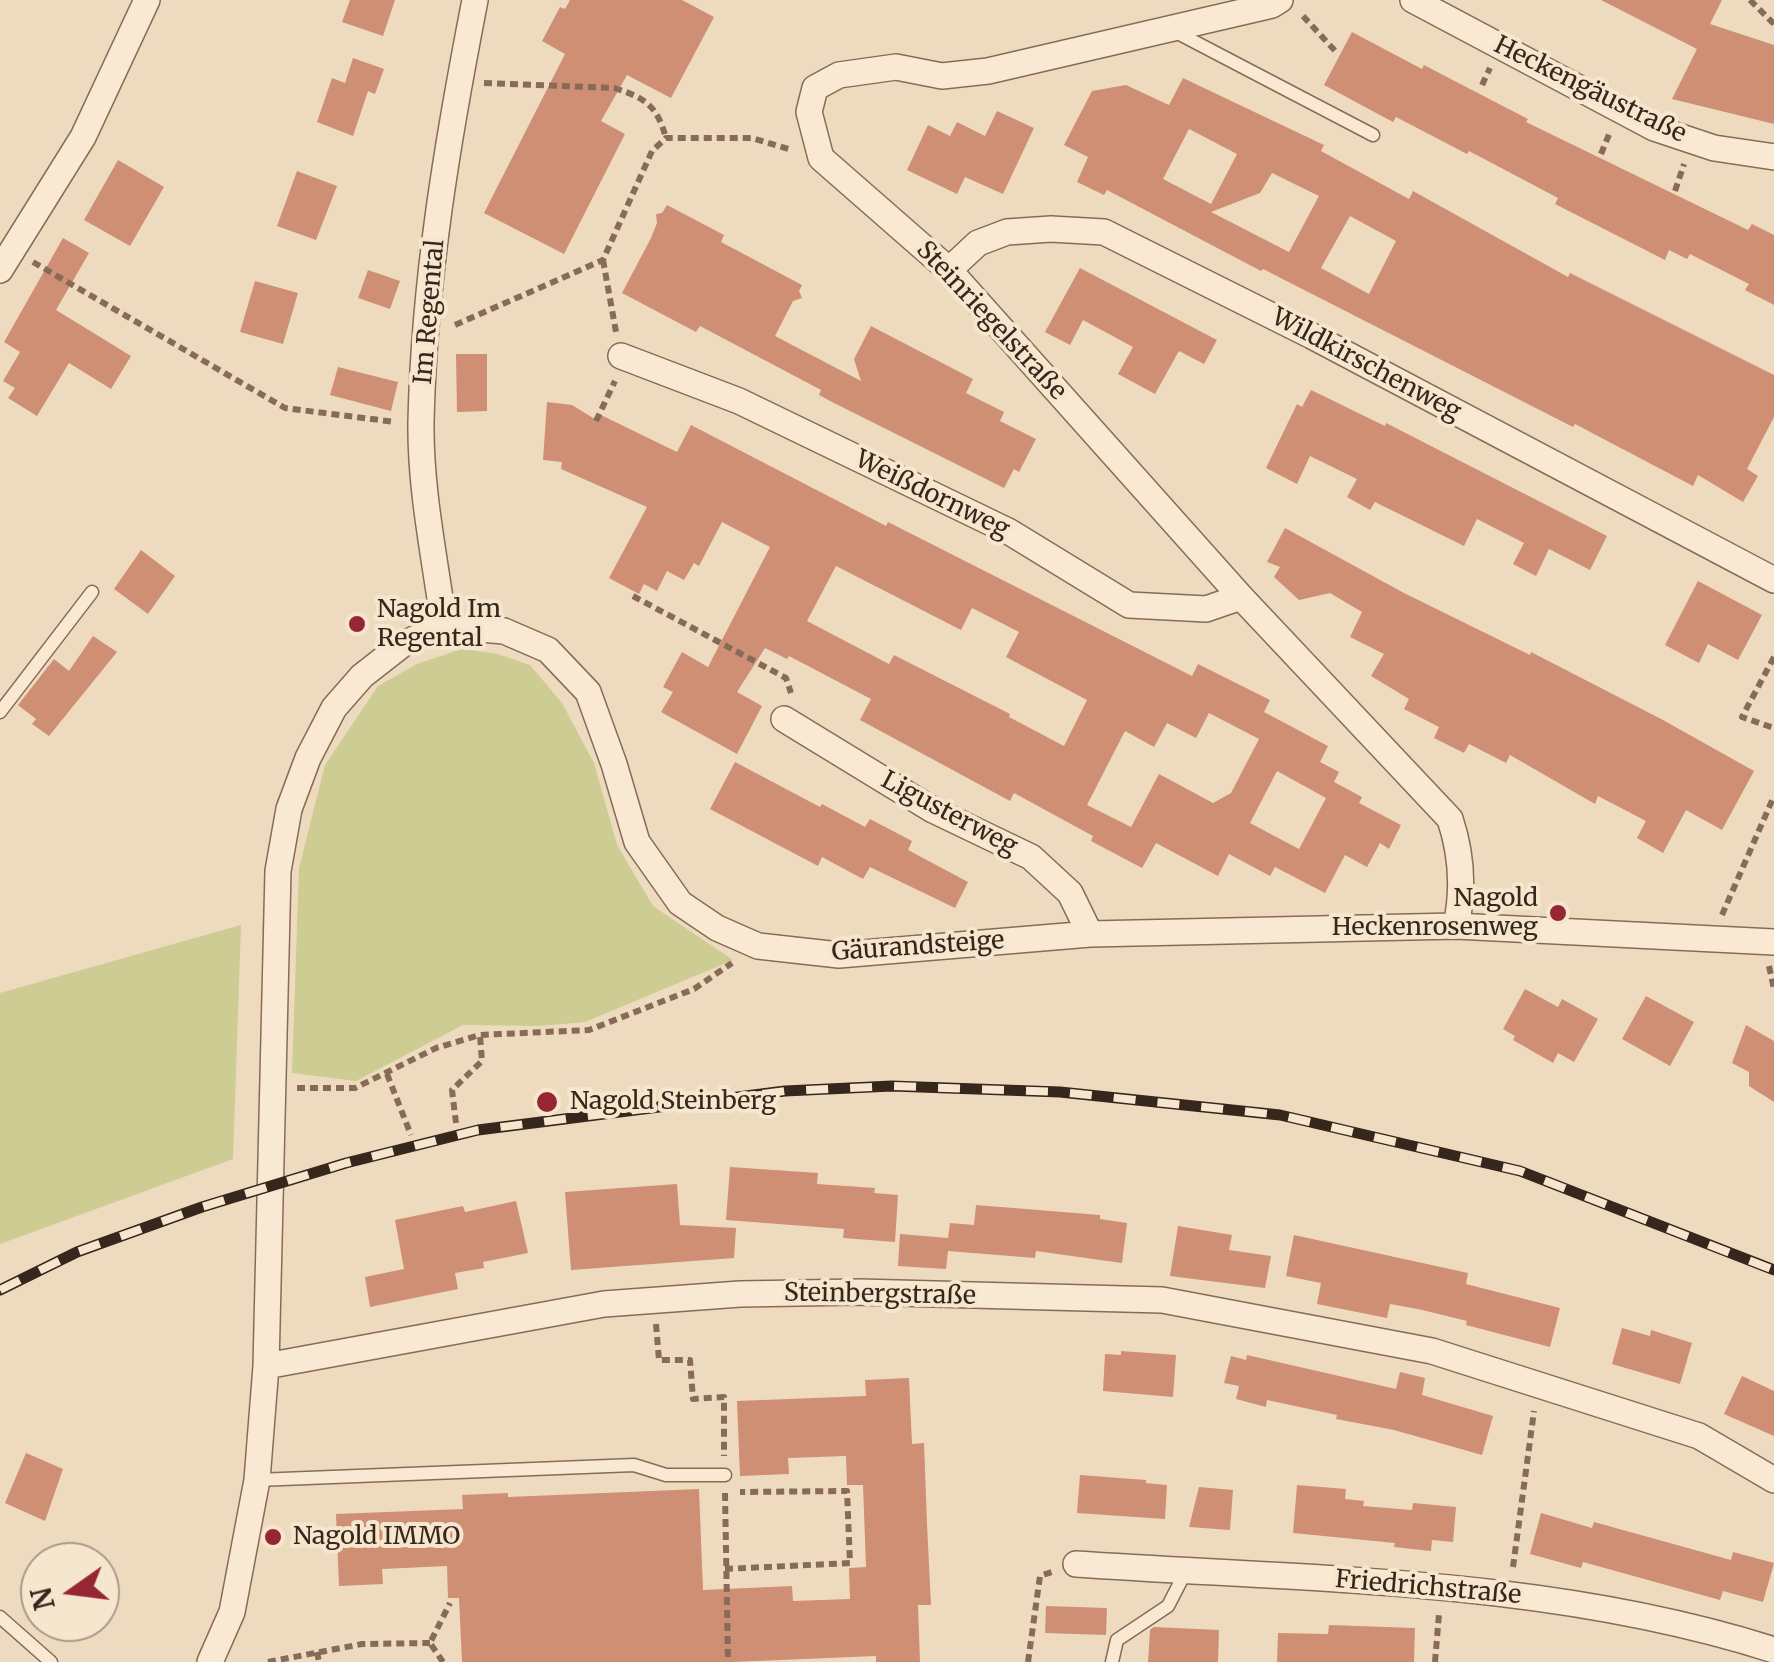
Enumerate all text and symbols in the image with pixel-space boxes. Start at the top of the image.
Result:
street label: Heckengäustraße [1489,30,1691,150]
street label: Steinriegelstraße [910,235,1072,407]
street label: Im Regental [409,238,451,386]
street label: Wildkirschenweg [1266,302,1466,428]
street label: Weißdornweg [850,445,1014,545]
place label: Nagold Im Regental [377,595,501,654]
marker: Nagold Im Regental [346,613,368,635]
street label: Ligusterweg [876,766,1022,862]
place label: Nagold Heckenrosenweg [1332,884,1538,943]
marker: Nagold Heckenrosenweg [1547,902,1569,924]
street label: Gäurandsteige [831,926,1005,968]
place label: Nagold Steinberg [570,1087,776,1117]
marker: Nagold Steinberg [534,1089,560,1115]
street label: Steinbergstraße [784,1278,976,1312]
place label: Nagold IMMO [293,1522,460,1552]
marker: Nagold IMMO [262,1526,284,1548]
north arrow [20,1542,120,1642]
street label: Friedrichstraße [1334,1565,1522,1611]
text: N [23,1584,63,1614]

